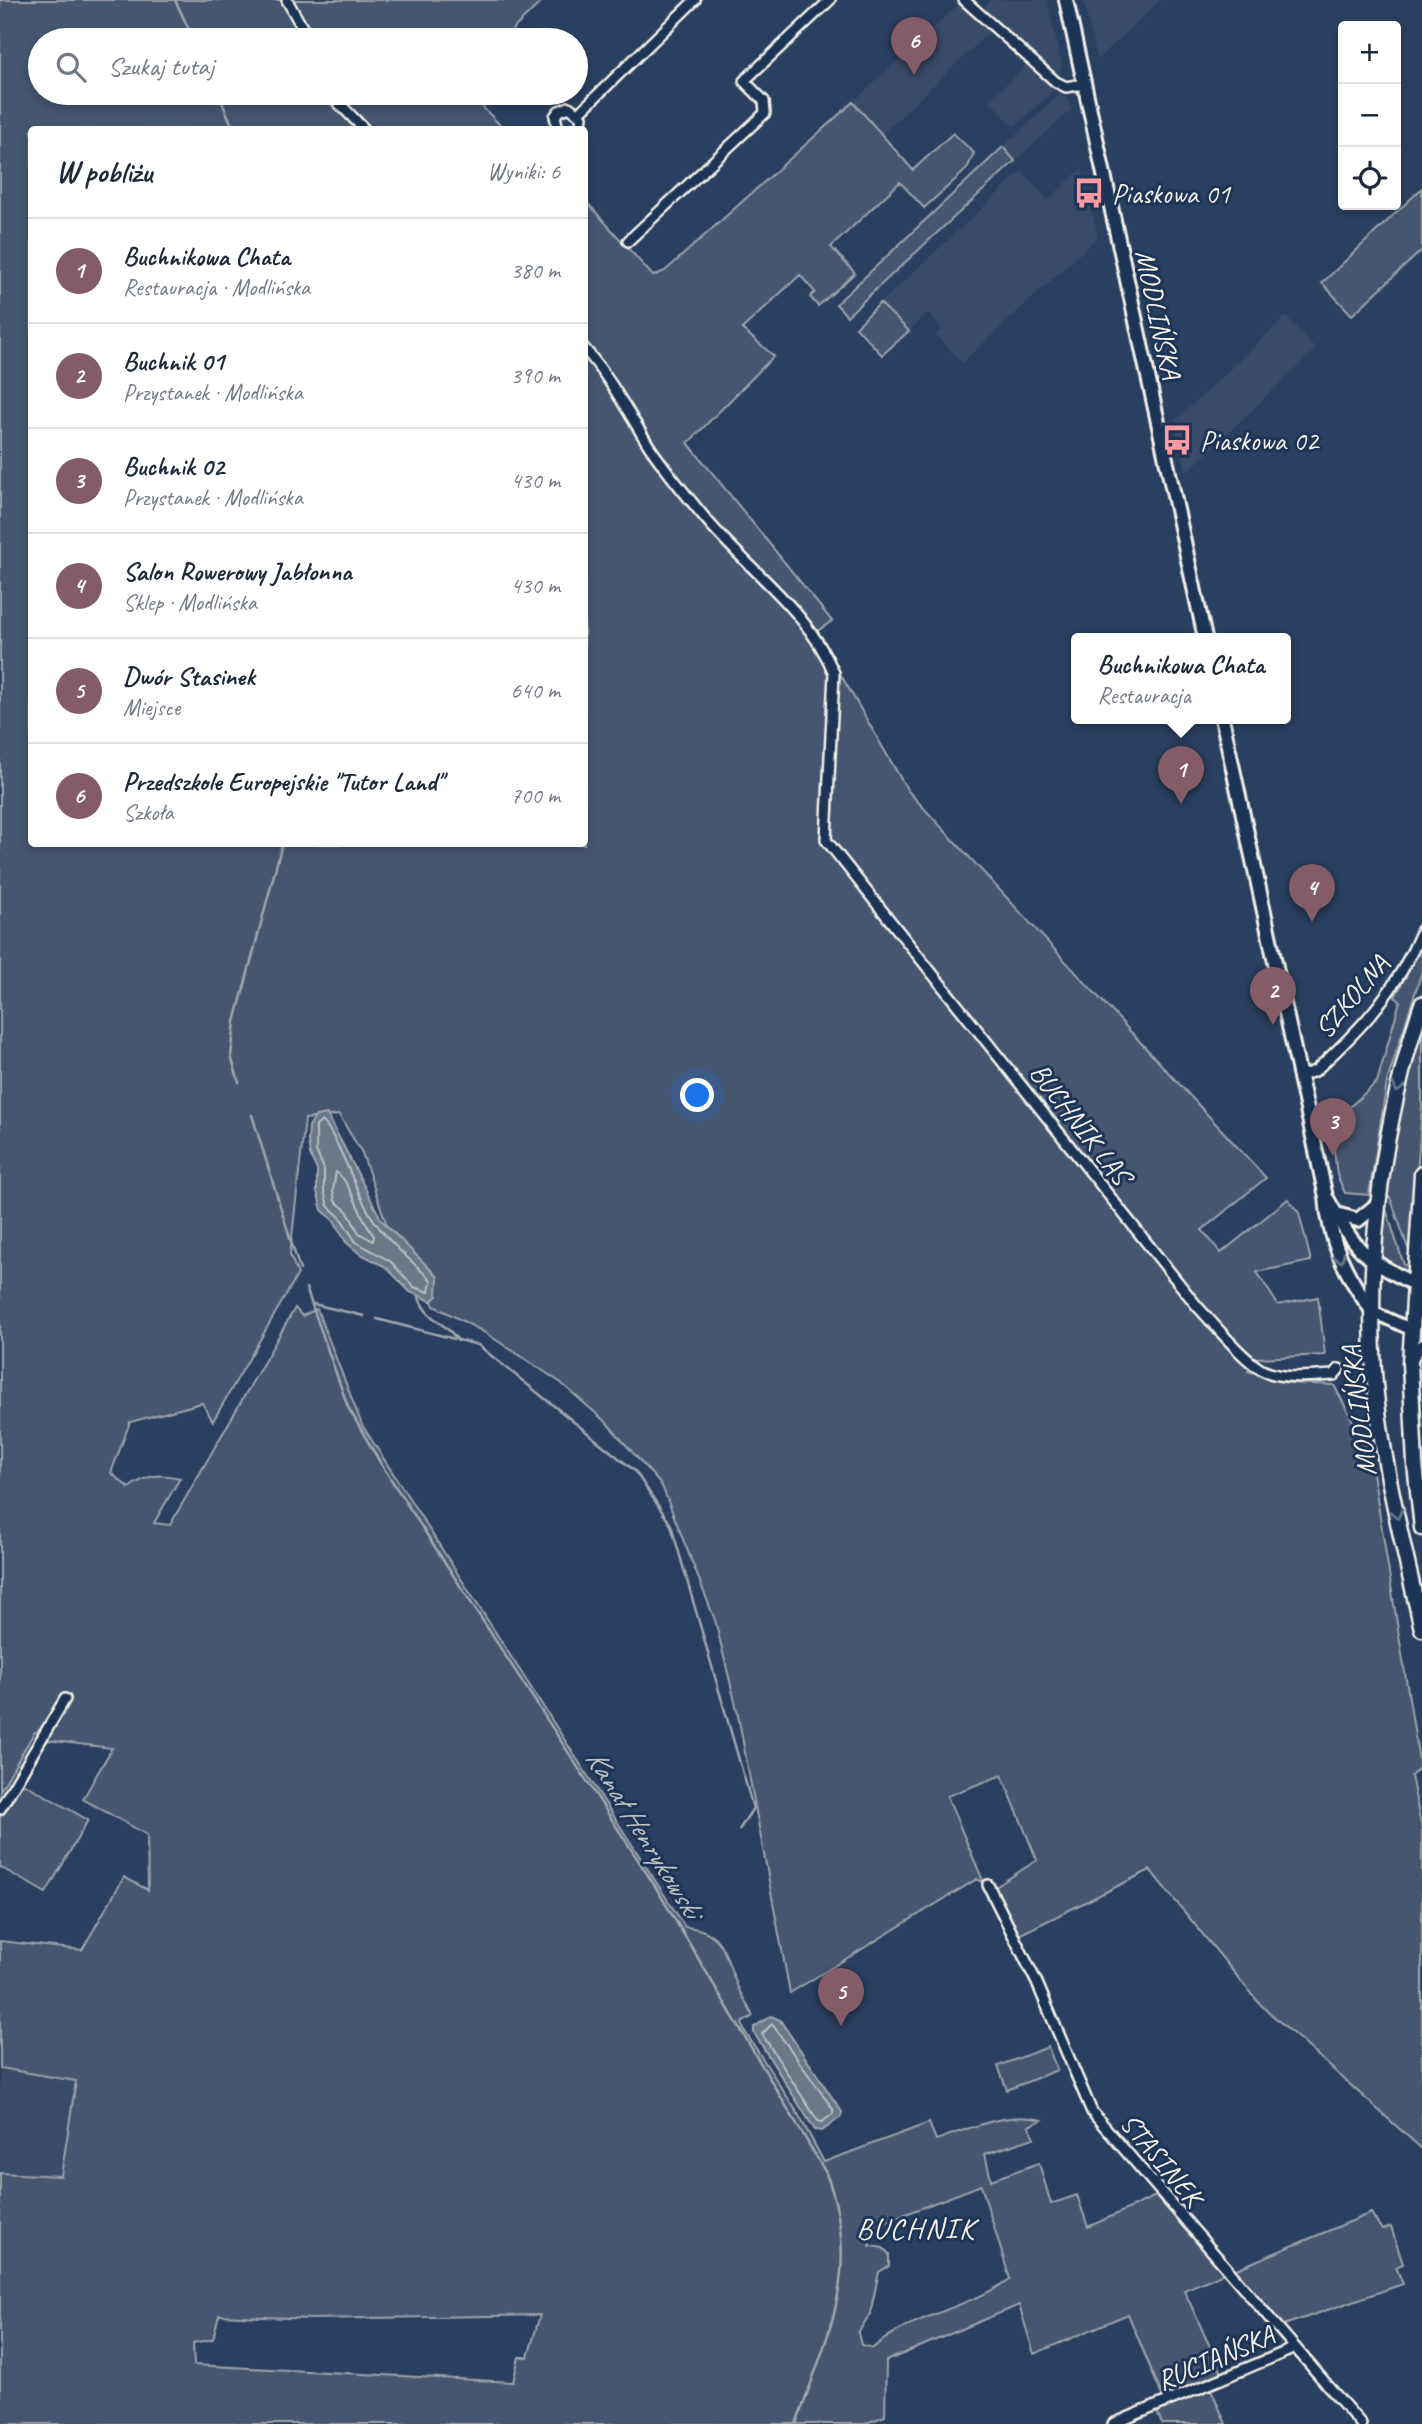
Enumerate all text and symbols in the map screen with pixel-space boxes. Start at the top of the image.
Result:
pin: 6 [891,17,937,75]
map controls [1338,21,1401,210]
button: + [1338,21,1401,84]
search box [28,28,588,105]
icon: search [52,48,90,86]
text: Szukaj tutaj [108,50,214,83]
button: − [1338,84,1401,147]
button: locate [1338,147,1401,210]
text: W pobliżu [56,153,152,191]
text: Wyniki: 6 [487,157,560,186]
bus stop icon: Piaskowa 01 [1072,176,1106,210]
place label: Piaskowa 01 [1112,176,1231,211]
text: Buchnikowa Chata [123,240,290,273]
street label: MODLIŃSKA [1128,246,1190,384]
text: 1 [74,256,84,285]
text: 380 m [511,256,560,285]
text: Restauracja · Modlińska [123,273,310,302]
text: Buchnik 01 [123,345,224,378]
text: 2 [74,361,84,390]
text: 390 m [511,361,560,390]
text: Przystanek · Modlińska [123,378,303,407]
bus stop icon: Piaskowa 02 [1160,423,1194,457]
place label: Piaskowa 02 [1200,423,1320,458]
text: Buchnik 02 [123,450,224,483]
text: 3 [74,466,84,495]
text: 430 m [511,466,560,495]
text: Przystanek · Modlińska [123,483,303,512]
text: Salon Rowerowy Jabłonna [123,555,352,588]
text: 4 [74,571,84,600]
text: 430 m [511,571,560,600]
text: Sklep · Modlińska [123,588,257,617]
popup [1071,633,1291,724]
text: Buchnikowa Chata [1098,648,1264,681]
text: Dwór Stasinek [123,660,255,693]
text: 5 [74,676,84,705]
text: 640 m [511,676,560,705]
text: Restauracja [1098,681,1191,710]
text: Miejsce [123,693,180,722]
pin: 1 [1158,746,1204,804]
text: Przedszkole Europejskie "Tutor Land" [123,765,443,798]
text: 6 [74,781,84,810]
text: 700 m [511,781,560,810]
text: Szkoła [123,798,174,827]
pin: 4 [1289,864,1335,922]
street label: SZKOLNA [1306,947,1397,1045]
pin: 2 [1250,967,1296,1025]
street label: BUCHNIK LAS [1022,1056,1142,1195]
your location [680,1078,714,1112]
one-way arrow [1392,1082,1406,1094]
pin: 3 [1310,1098,1356,1156]
one-way arrow [1331,1252,1345,1264]
street label: MODLIŃSKA [1333,1342,1384,1478]
one-way arrow [1389,1508,1404,1520]
water label: Kanał Henrykowski [577,1742,715,1930]
pin: 5 [818,1968,864,2026]
street label: STASINEK [1113,2106,1214,2217]
district label: BUCHNIK [856,2209,980,2247]
street label: RUCIAŃSKA [1151,2316,1281,2398]

